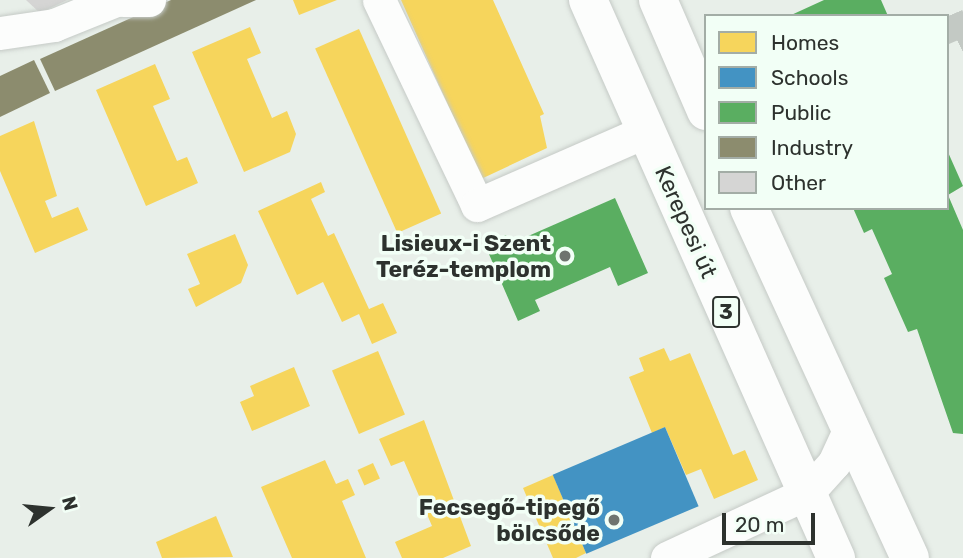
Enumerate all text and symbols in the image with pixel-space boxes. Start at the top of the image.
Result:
legend [704,14,949,210]
text: Homes [771,30,839,55]
text: Schools [771,65,848,90]
text: Public [771,100,831,125]
text: Industry [771,135,853,160]
street label: Kerepesi út [649,162,723,282]
text: Other [771,170,826,195]
place label: Lisieux-i Szent Teréz-templom [376,229,551,283]
marker: Lisieux-i Szent Teréz-templom [557,248,573,264]
road number: 3 [712,294,740,330]
north arrow [14,474,84,544]
place label: Fecsegő-tipegő bölcsőde [419,493,600,547]
text: N [57,494,83,513]
scale bar [725,498,818,542]
marker: Fecsegő-tipegő bölcsőde [606,512,622,528]
text: 20 m [735,512,784,537]

